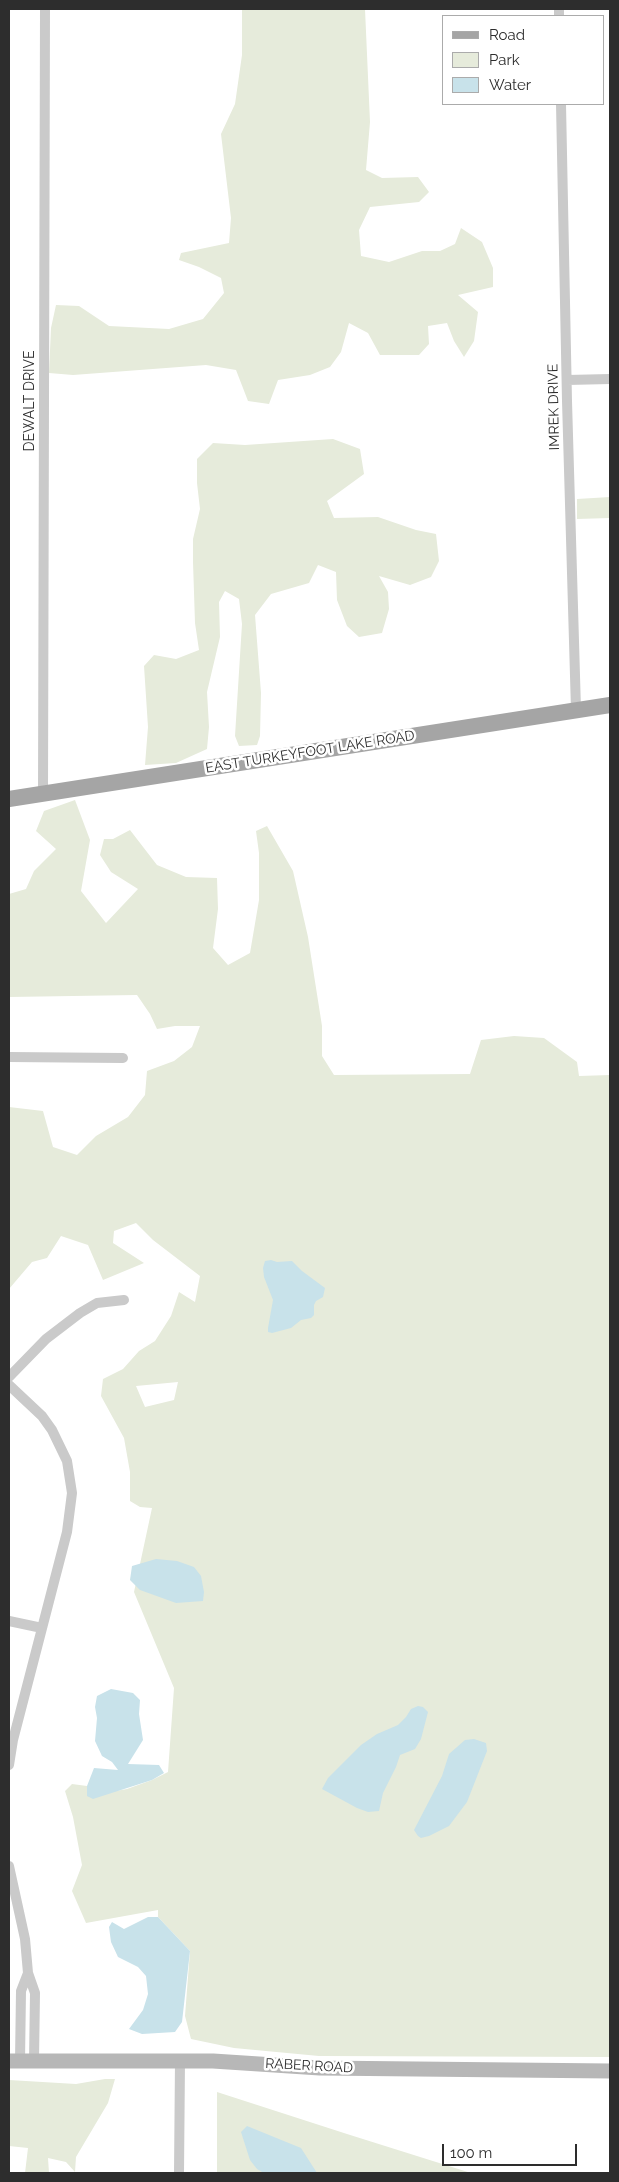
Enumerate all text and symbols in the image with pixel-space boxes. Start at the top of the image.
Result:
legend [442,15,604,105]
text: Road [489,26,525,44]
text: Park [489,51,520,69]
text: Water [489,76,531,94]
street label: DEWALT DRIVE [22,350,38,452]
street label: IMREK DRIVE [545,364,563,450]
street label: EAST TURKEYFOOT LAKE ROAD [204,727,416,777]
street label: RABER ROAD [265,2055,353,2077]
scale bar [444,2134,579,2166]
text: 100 m [450,2144,492,2162]

